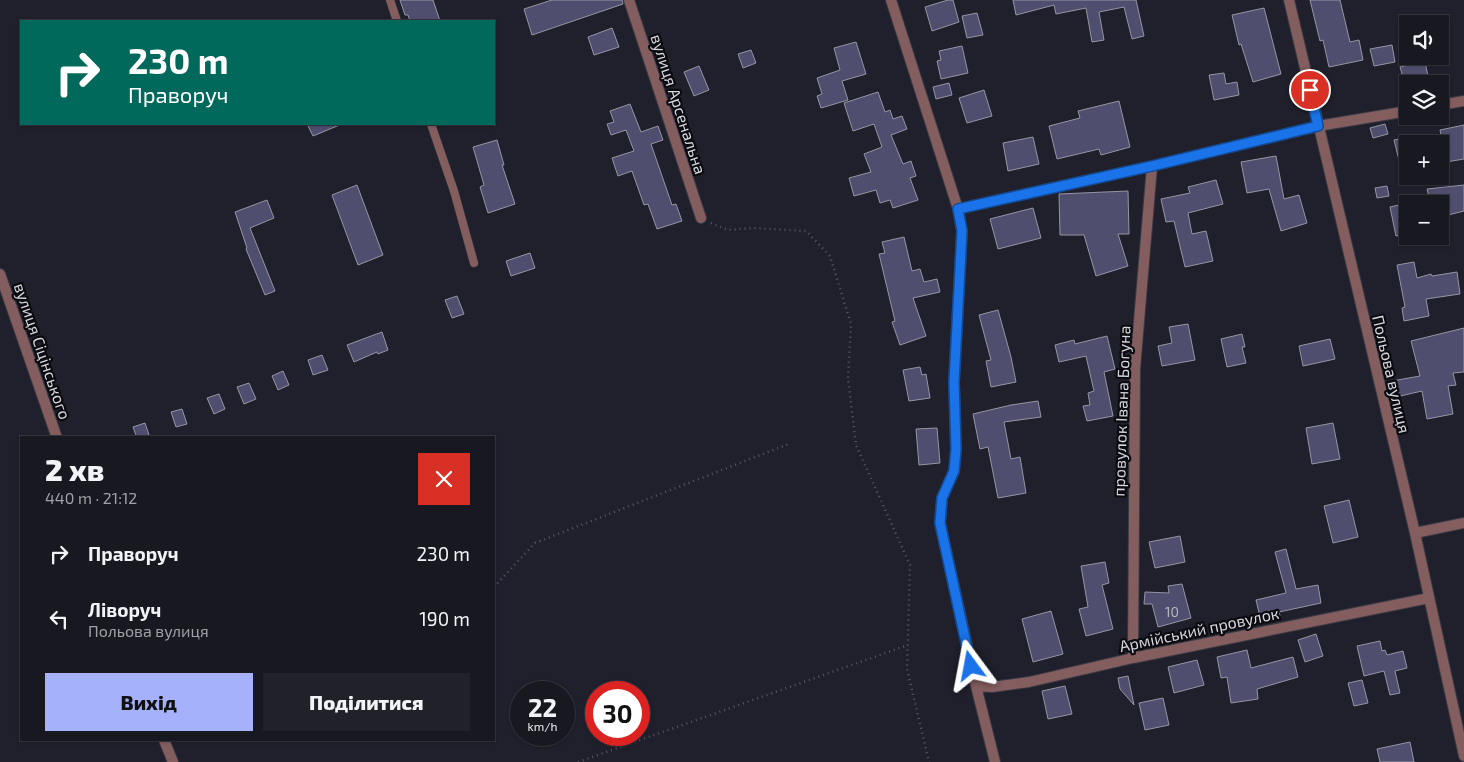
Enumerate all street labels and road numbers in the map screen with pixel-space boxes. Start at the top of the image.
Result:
street label: вулиця Арсенальна [646,32,711,177]
street label: вулиця Сіцінського [10,280,75,422]
street label: Польова вулиця [1368,313,1415,435]
street label: провулок Івана Богуна [1109,325,1134,497]
street label: Армійський провулок [1117,603,1281,656]

